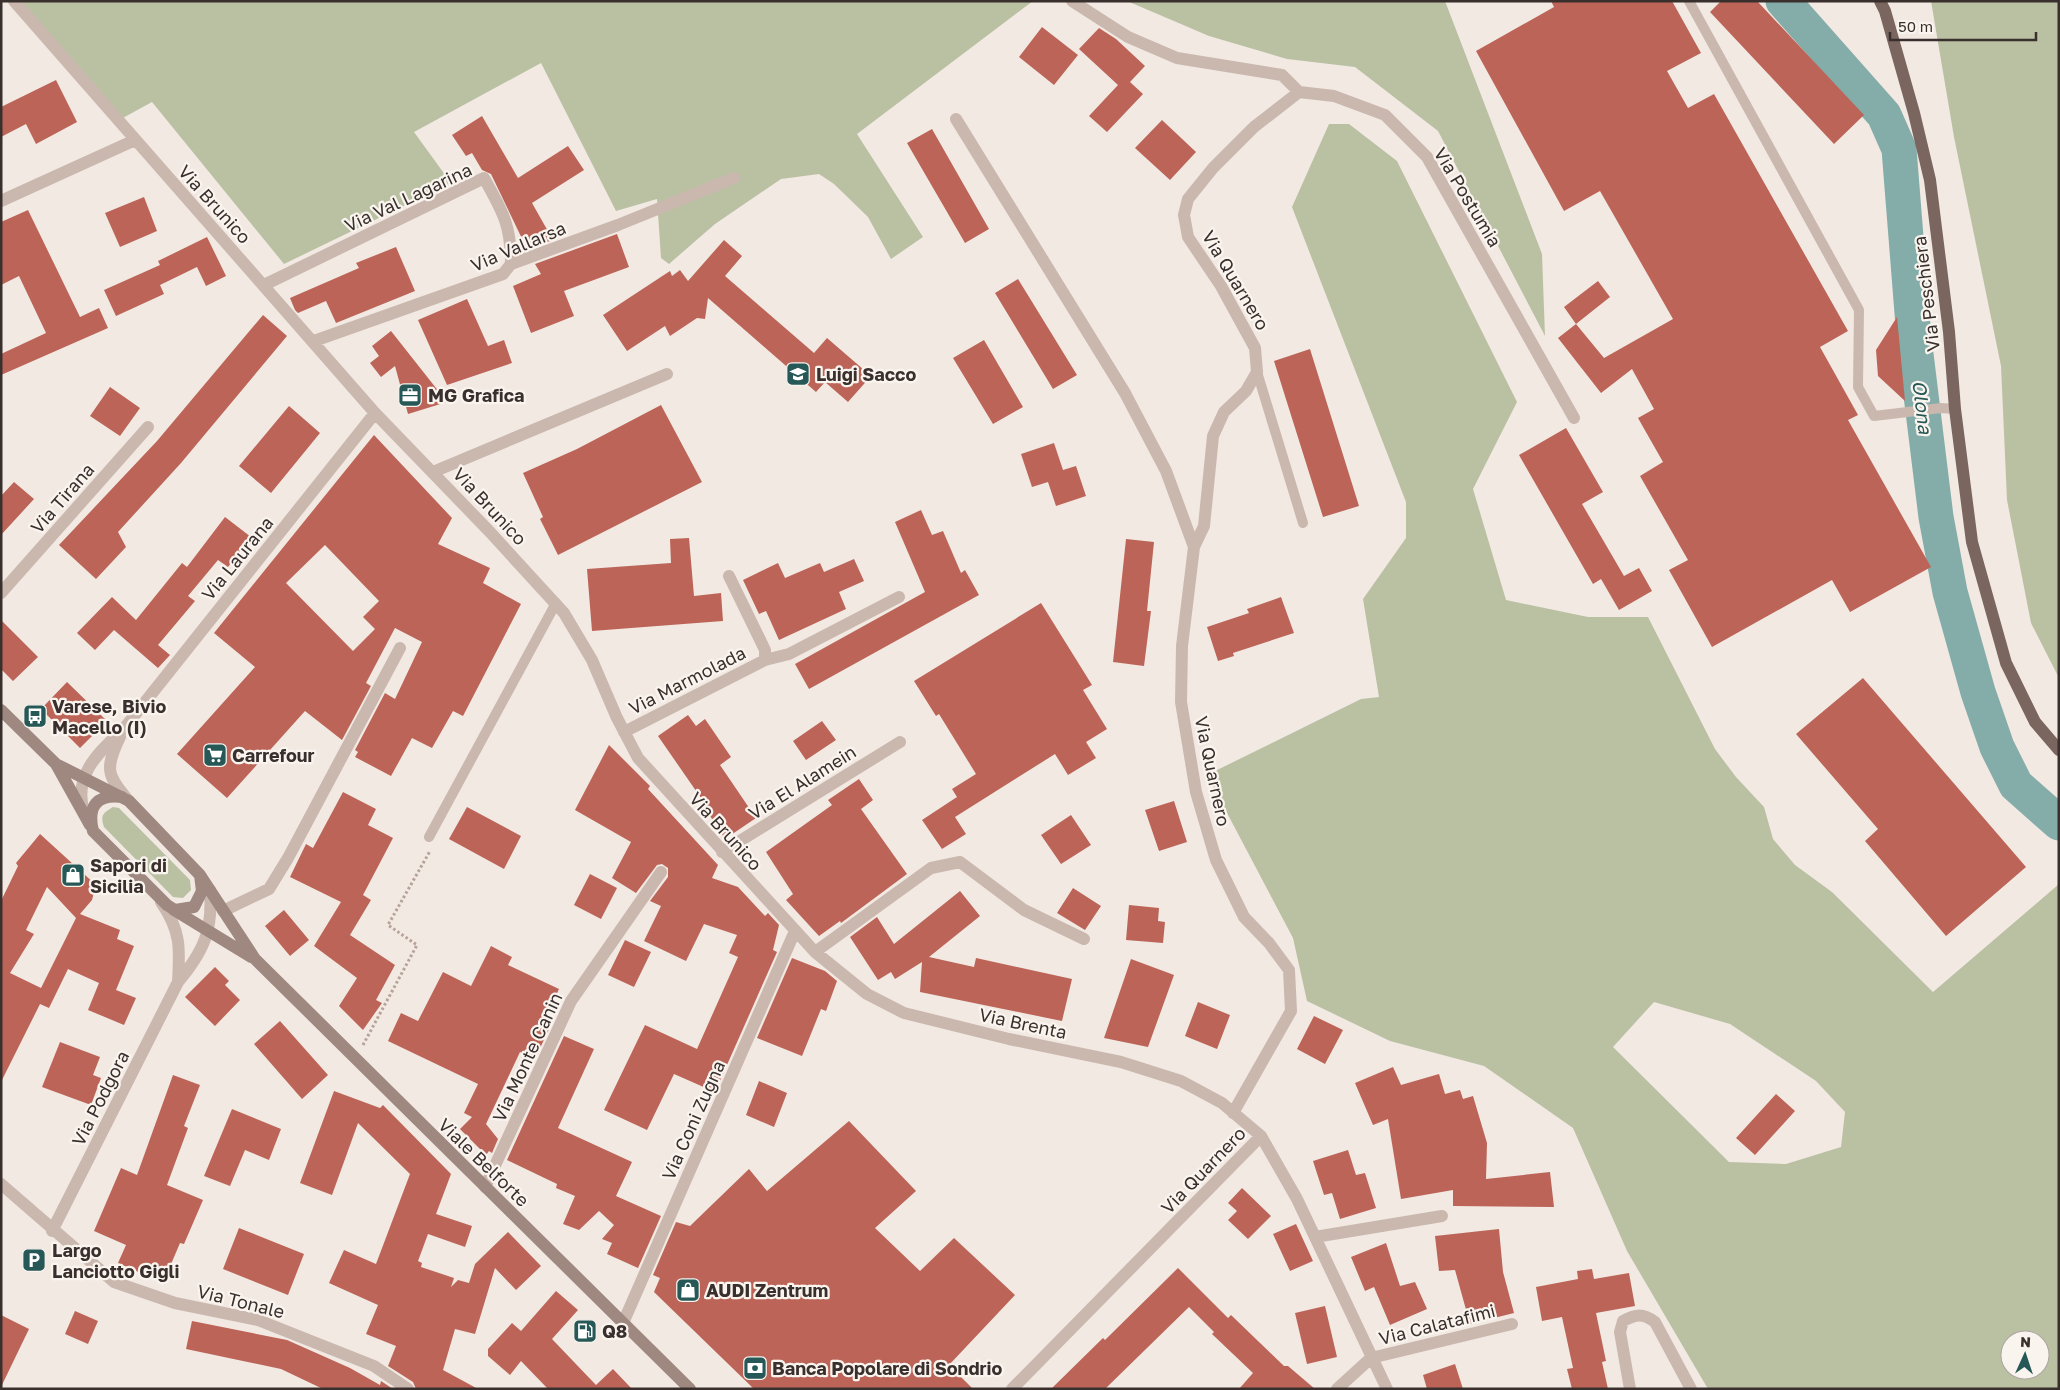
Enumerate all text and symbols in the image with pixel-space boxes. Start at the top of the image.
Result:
scale bar [1890,10,2036,42]
text: 50 m [1898,17,1933,35]
street label: Via Postumia [1430,143,1506,251]
street label: Via Val Lagarina [341,158,475,236]
street label: Via Brunico [174,160,256,248]
street label: Via Vallarsa [467,216,569,276]
street label: Via Quarnero [1198,226,1274,334]
street label: Via Peschiera [1908,235,1944,353]
school or university icon: Luigi Sacco [785,361,811,387]
place label: Luigi Sacco [816,363,916,385]
water label: Olona [1908,379,1938,436]
office icon: MG Grafica [397,382,423,408]
place label: MG Grafica [428,384,524,406]
street label: Via Tirana [26,458,98,538]
street label: Via Brunico [449,463,531,549]
street label: Via Laurana [197,512,277,604]
street label: Via Marmolada [625,641,749,719]
place label: Varese, Bivio Macello (I) [52,695,166,738]
bus stop icon: Varese, Bivio Macello (I) [22,703,48,729]
street label: Via Quarnero [1191,714,1235,828]
street label: Via El Alamein [744,740,860,824]
supermarket icon: Carrefour [202,742,228,768]
place label: Carrefour [232,744,315,766]
street label: Via Brunico [685,787,767,875]
place label: Sapori di Sicilia [90,854,167,897]
shop icon: Sapori di Sicilia [60,862,86,888]
street label: Via Monte Canin [487,989,567,1125]
street label: Via Brenta [977,1003,1069,1043]
street label: Via Podgora [67,1047,133,1149]
street label: Via Coni Zugna [657,1057,729,1183]
street label: Viale Belforte [434,1113,534,1211]
street label: Via Quarnero [1156,1122,1250,1218]
place label: Largo Lanciotto Gigli [52,1239,180,1282]
parking icon: Largo Lanciotto Gigli [21,1247,47,1273]
shop icon: AUDI Zentrum [675,1277,701,1303]
place label: AUDI Zentrum [706,1279,828,1301]
street label: Via Tonale [195,1280,287,1322]
street label: Via Calatafimi [1376,1299,1498,1349]
fuel station icon: Q8 [572,1318,598,1344]
place label: Q8 [602,1320,627,1342]
north arrow [2000,1330,2050,1380]
text: N [2020,1333,2031,1350]
bank icon: Banca Popolare di Sondrio [742,1355,768,1381]
place label: Banca Popolare di Sondrio [772,1357,1002,1379]

